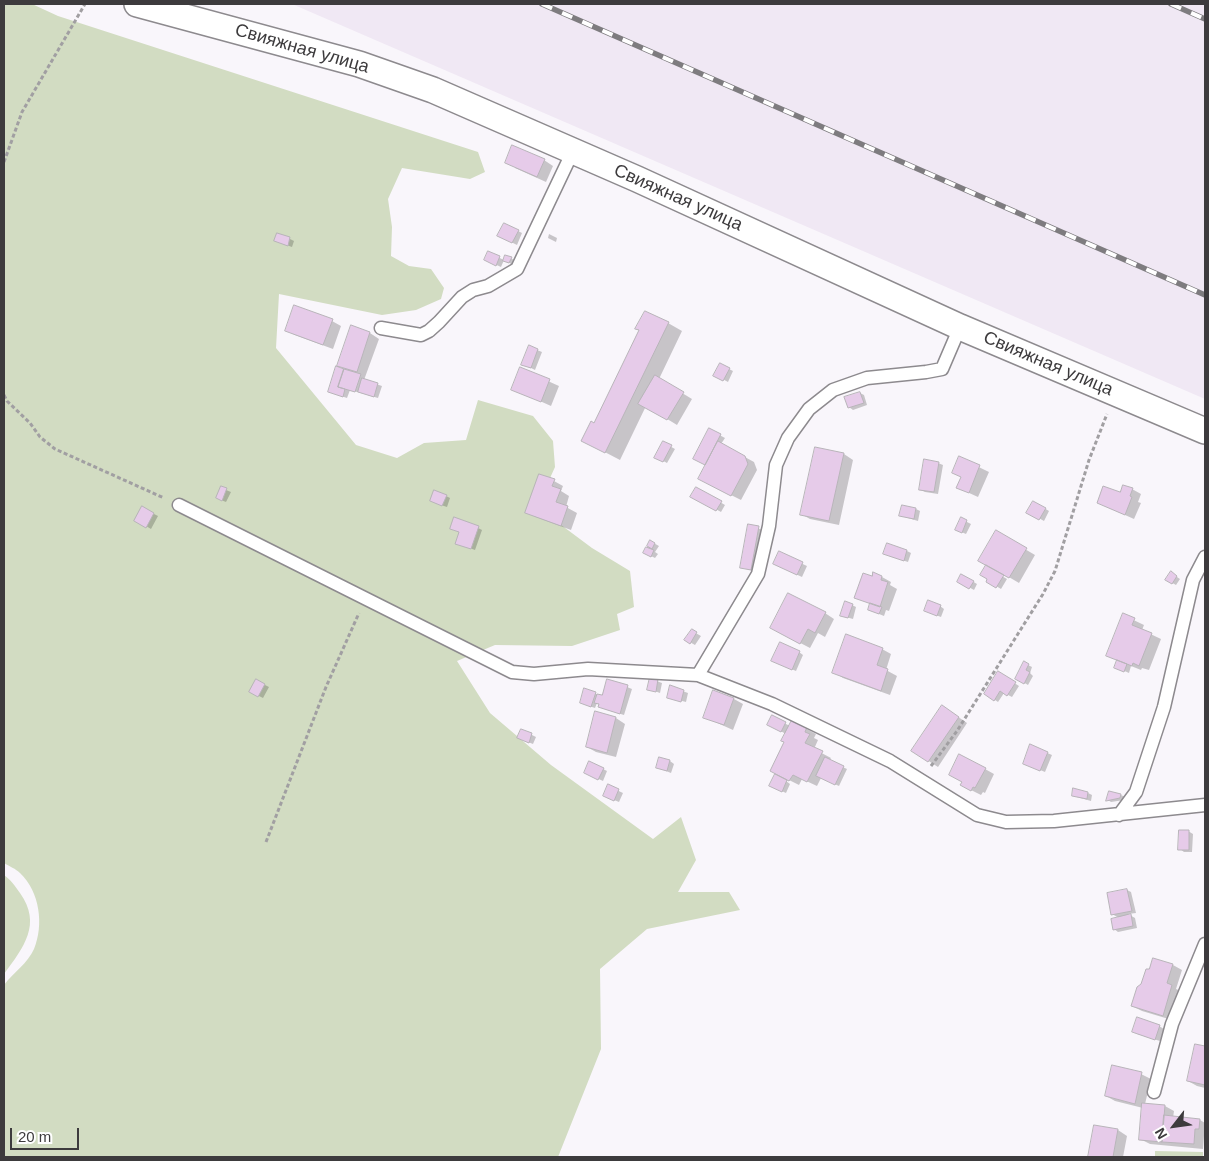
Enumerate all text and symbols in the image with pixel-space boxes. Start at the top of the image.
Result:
street label: Свияжная улица [232,20,372,78]
street label: Свияжная улица [610,160,746,236]
street label: Свияжная улица [980,327,1116,401]
north arrow [1149,1101,1199,1151]
scale bar [12,1118,81,1150]
text: N [1152,1125,1170,1142]
text: 20 m [18,1128,51,1145]

